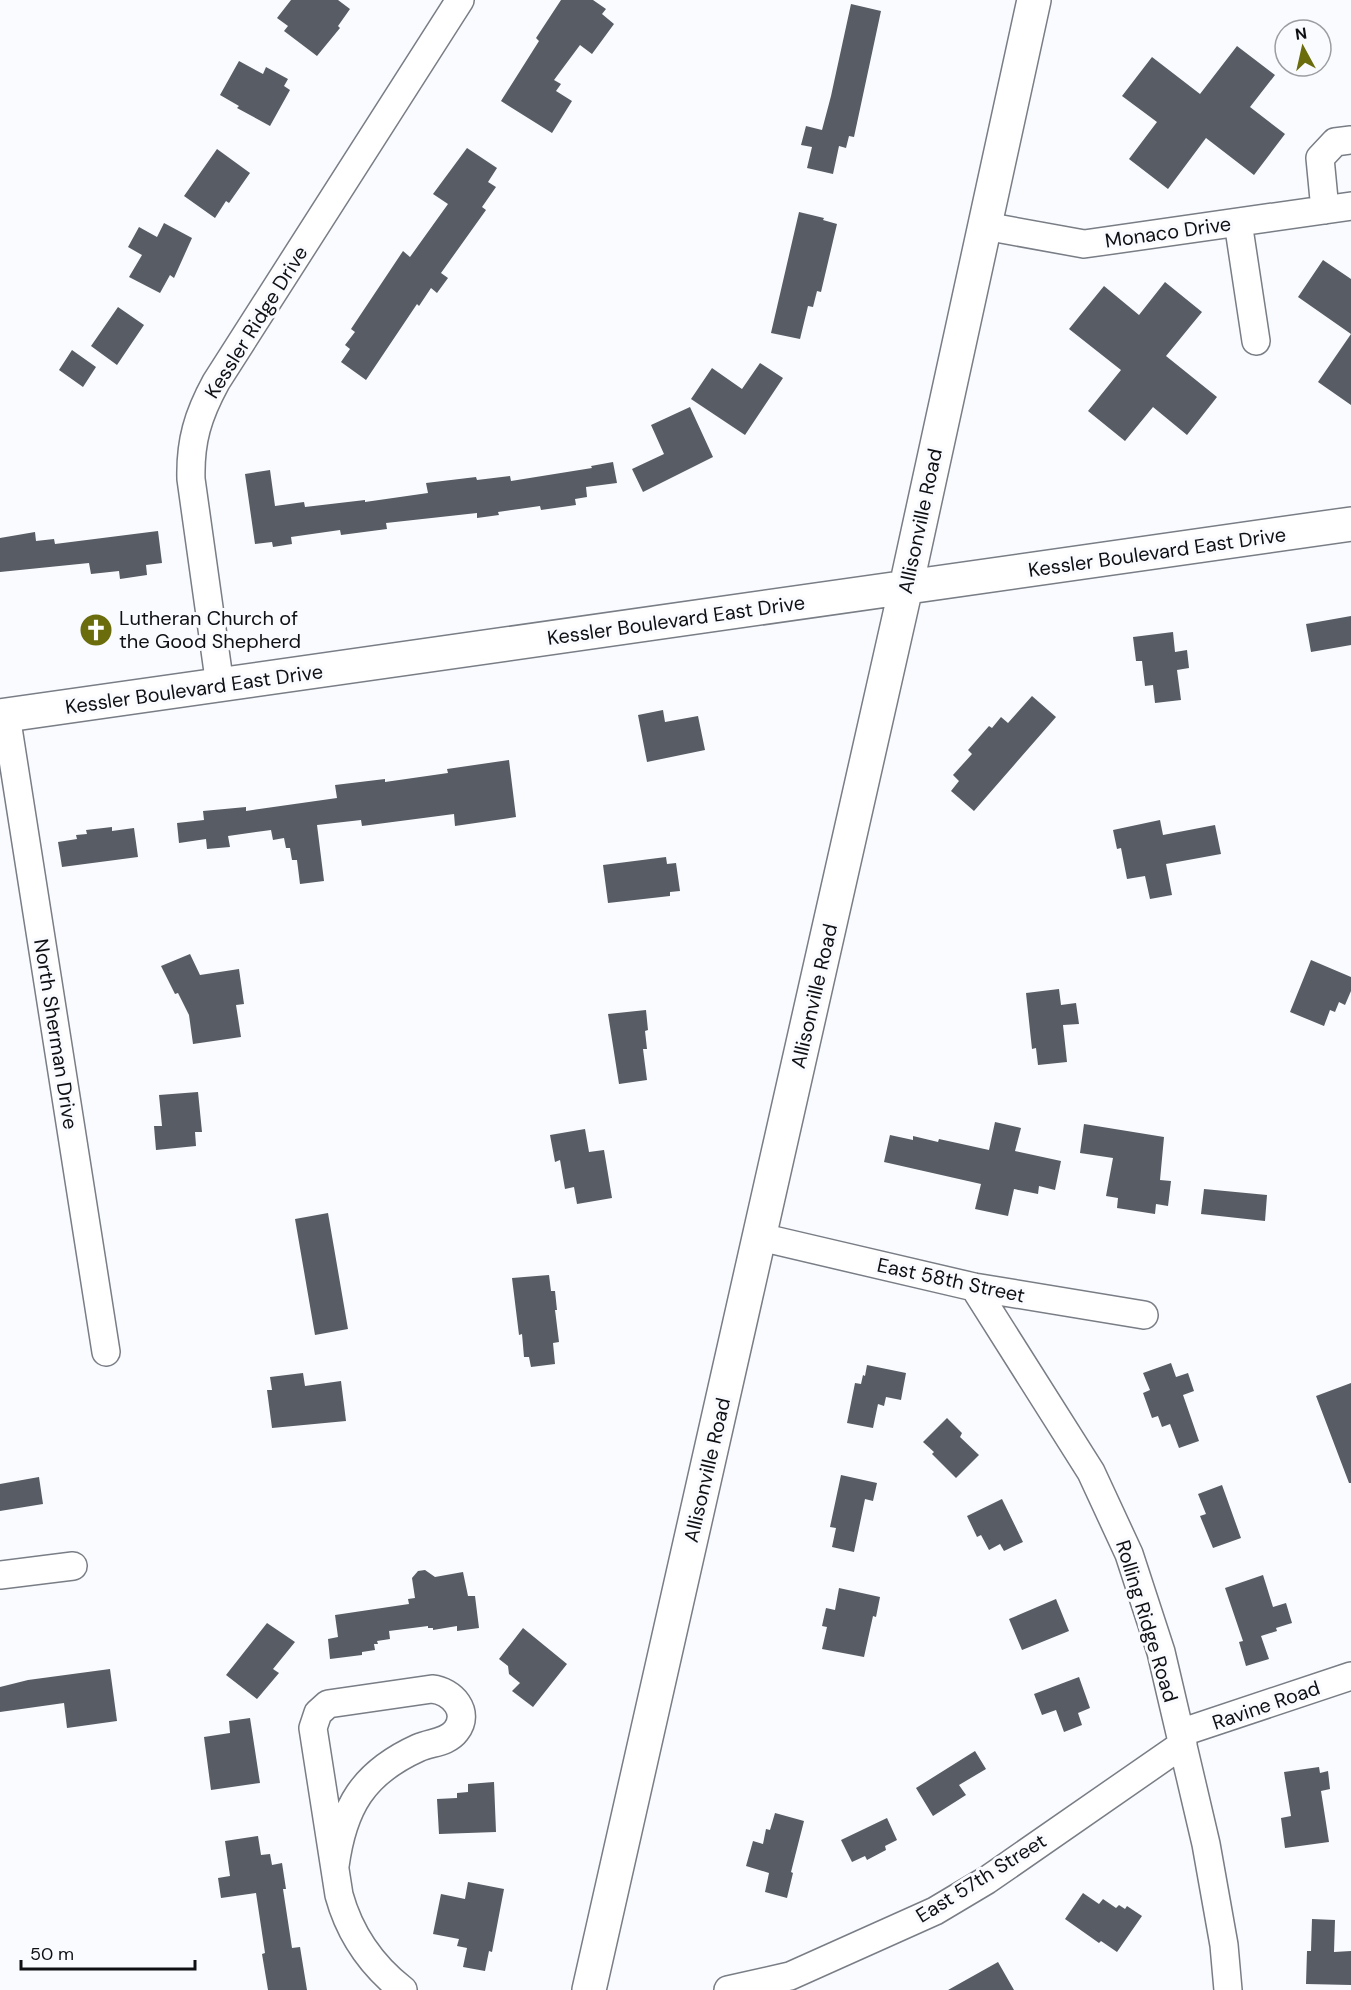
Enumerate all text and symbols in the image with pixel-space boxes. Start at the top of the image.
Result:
north arrow [1273,18,1333,78]
text: N [1294,22,1308,45]
street label: Monaco Drive [1103,210,1233,254]
street label: Kessler Ridge Drive [199,241,313,403]
street label: Allisonville Road [892,446,948,596]
street label: Kessler Boulevard East Drive [1027,521,1287,583]
street label: Kessler Boulevard East Drive [546,589,806,651]
place label: Lutheran Church of the Good Shepherd [119,605,301,654]
church icon: Lutheran Church of the Good Shepherd [78,612,114,648]
street label: Kessler Boulevard East Drive [64,658,324,720]
street label: Allisonville Road [785,921,843,1071]
street label: North Sherman Drive [28,937,84,1131]
street label: East 58th Street [875,1252,1028,1308]
street label: Allisonville Road [678,1395,736,1545]
street label: Rolling Ridge Road [1110,1537,1184,1705]
street label: Ravine Road [1209,1674,1323,1736]
street label: East 57th Street [911,1827,1051,1928]
scale bar [21,1933,195,1971]
text: 50 m [30,1942,74,1966]

